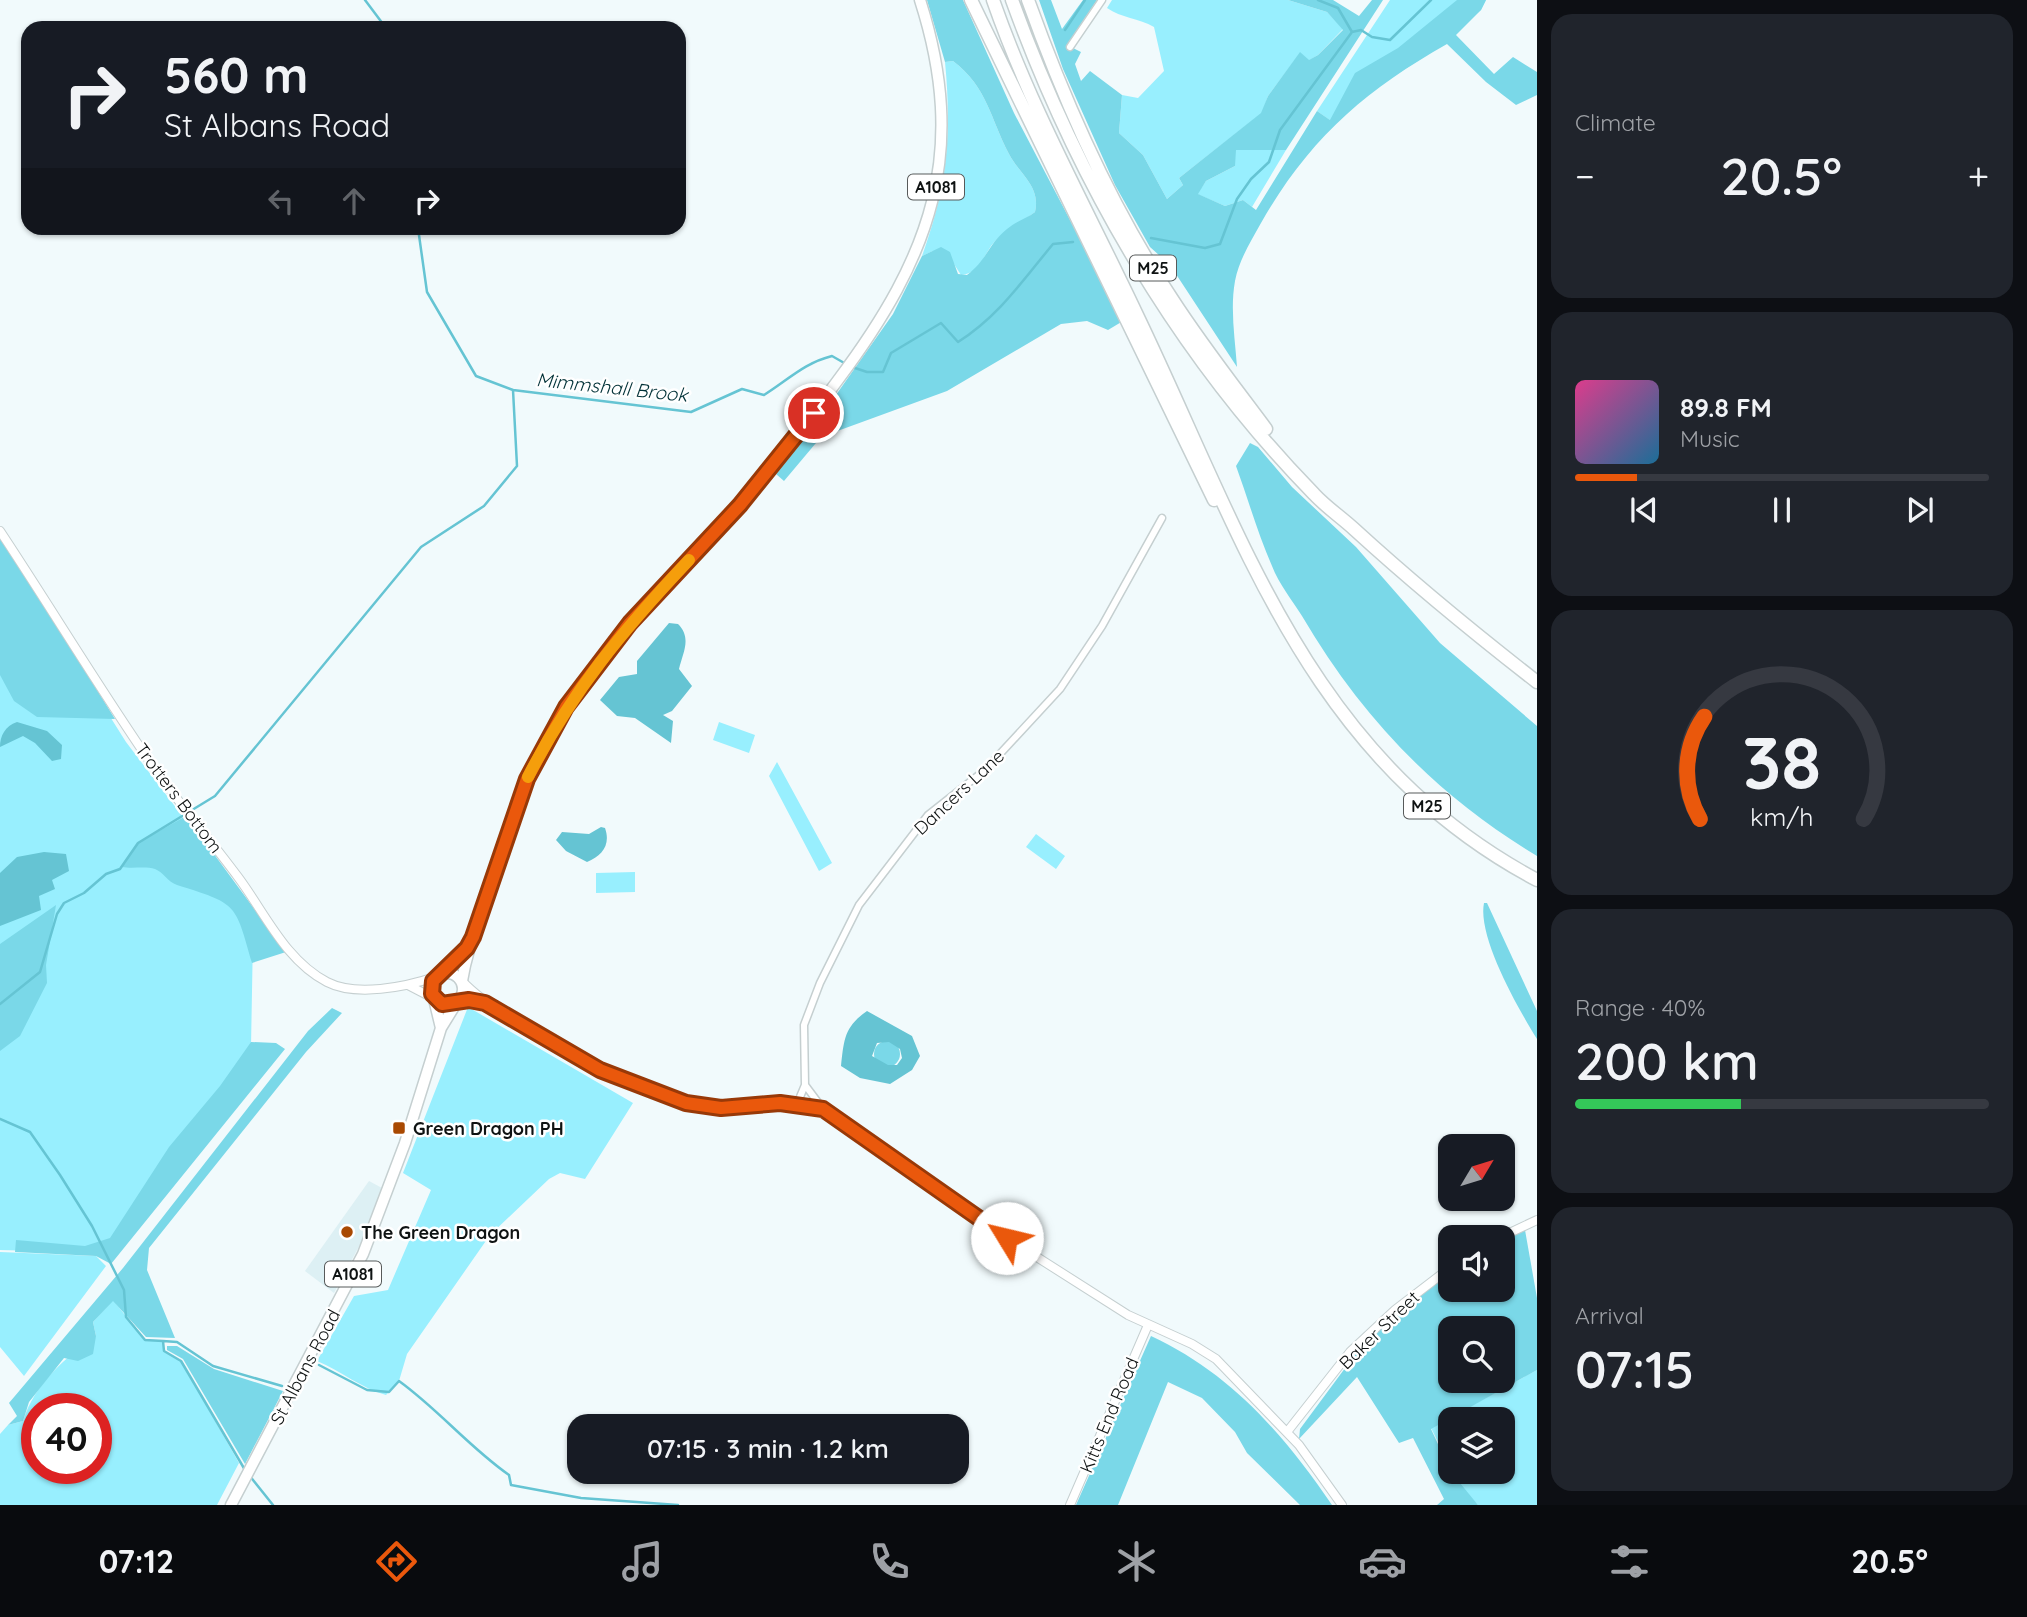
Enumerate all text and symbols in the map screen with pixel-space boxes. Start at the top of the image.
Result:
text: 560 m [164,44,308,105]
icon: right [49,49,140,140]
text: St Albans Road [164,105,390,145]
text: Climate [1575,108,1656,137]
text: 20.5° [1720,143,1842,208]
text: − [1575,152,1595,200]
text: + [1968,152,1989,200]
road number: A1081 [908,174,964,200]
icon: left [262,182,300,220]
icon: ahead [335,182,373,220]
icon: right [408,182,446,220]
road number: M25 [1130,256,1176,280]
water label: Mimmshall Brook [535,367,691,407]
pin [784,383,844,443]
text: 89.8 FM [1680,391,1772,424]
icon: arrive [795,394,833,432]
text: Music [1680,424,1740,453]
icon: previous [1625,491,1663,529]
icon: pause [1763,491,1801,529]
icon: next [1901,491,1939,529]
text: 38 [1743,716,1822,807]
street label: Trotters Bottom [130,738,228,858]
street label: Dancers Lane [909,744,1009,840]
road number: M25 [1404,793,1450,818]
text: km/h [1750,800,1814,831]
text: Range · 40% [1575,993,1705,1022]
text: 200 km [1575,1028,1759,1093]
place label: Green Dragon PH [413,1117,564,1140]
marker: Green Dragon PH [391,1120,407,1136]
north arrow [1438,1134,1516,1211]
map controls [1438,1134,1515,1484]
position arrow [970,1201,1044,1275]
place label: The Green Dragon [361,1221,520,1244]
marker: The Green Dragon [339,1224,355,1240]
button: sound [1438,1225,1515,1302]
road number: A1081 [325,1262,381,1286]
street label: Baker Street [1334,1286,1424,1374]
text: Arrival [1575,1301,1644,1330]
street label: St Albans Road [265,1305,345,1429]
button: search [1438,1316,1515,1393]
text: 07:15 [1575,1336,1694,1401]
street label: Kitts End Road [1074,1354,1144,1476]
speed limit sign: 40 [21,1393,112,1484]
button: layers [1438,1407,1515,1484]
text: 07:15 · 3 min · 1.2 km [647,1432,889,1465]
icon: directions [372,1537,421,1586]
icon: music [618,1537,667,1586]
icon: phone [865,1537,914,1586]
icon: climate [1112,1537,1161,1586]
icon: car [1358,1537,1407,1586]
icon: filters [1605,1537,1654,1586]
text: 07:12 [99,1541,174,1581]
text: 20.5° [1851,1541,1928,1581]

